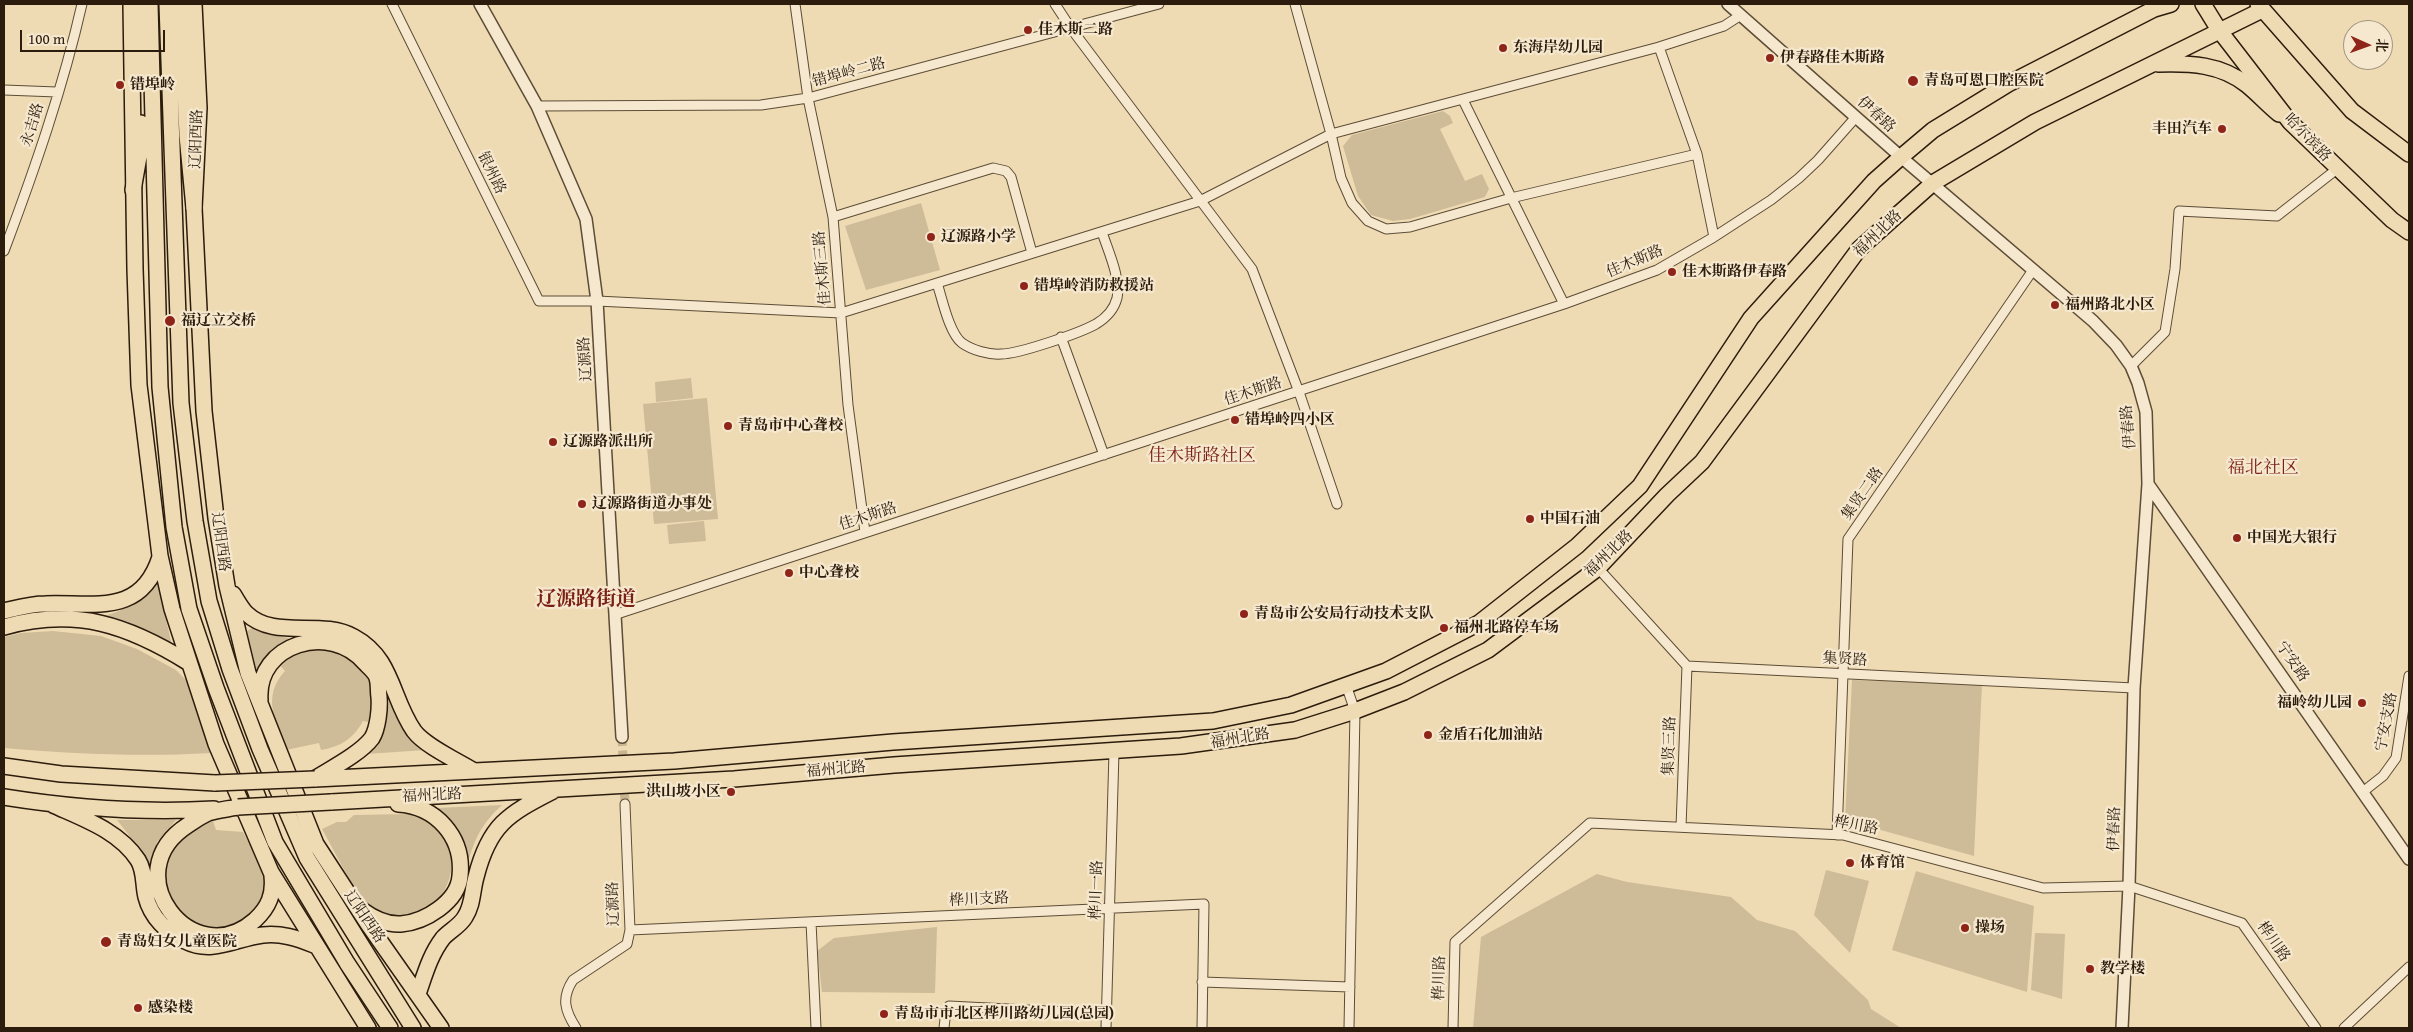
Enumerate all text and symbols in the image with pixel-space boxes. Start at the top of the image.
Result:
scale bar [22,20,168,52]
north arrow [2343,20,2393,70]
place label: 佳木斯二路 [1038,21,1113,39]
marker: 佳木斯二路 [1022,24,1034,36]
text: 100 m [28,28,65,49]
text: 北 [2372,38,2392,53]
place label: 东海岸幼儿园 [1513,39,1603,57]
marker: 东海岸幼儿园 [1497,42,1509,54]
place label: 伊春路佳木斯路 [1780,49,1885,67]
marker: 伊春路佳木斯路 [1764,52,1776,64]
street label: 错埠岭二路 [810,55,888,91]
place label: 青岛可恩口腔医院 [1924,72,2044,90]
marker: 青岛可恩口腔医院 [1906,74,1920,88]
place label: 错埠岭 [130,76,175,94]
marker: 错埠岭 [114,79,126,91]
street label: 伊春路 [1853,93,1899,137]
street label: 永吉路 [18,101,48,149]
street label: 辽阳西路 [187,109,207,169]
street label: 哈尔滨路 [2280,110,2334,166]
place label: 丰田汽车 [2152,120,2212,138]
marker: 丰田汽车 [2216,123,2228,135]
street label: 银州路 [473,149,509,197]
street label: 福州北路 [1850,207,1906,261]
place label: 辽源路小学 [941,228,1016,246]
street label: 佳木斯三路 [811,230,835,306]
marker: 辽源路小学 [925,231,937,243]
street label: 佳木斯路 [1604,242,1666,282]
place label: 佳木斯路伊春路 [1682,263,1787,281]
marker: 佳木斯路伊春路 [1666,266,1678,278]
place label: 错埠岭消防救援站 [1034,277,1154,295]
marker: 错埠岭消防救援站 [1018,280,1030,292]
place label: 福州路北小区 [2065,296,2155,314]
marker: 福州路北小区 [2049,299,2061,311]
place label: 福辽立交桥 [181,312,256,330]
marker: 福辽立交桥 [163,314,177,328]
street label: 辽源路 [575,336,597,382]
street label: 佳木斯路 [1222,374,1284,410]
street label: 伊春路 [2118,404,2140,450]
place label: 错埠岭四小区 [1245,411,1335,429]
marker: 错埠岭四小区 [1229,414,1241,426]
place label: 青岛市中心聋校 [738,417,843,435]
marker: 青岛市中心聋校 [722,420,734,432]
place label: 辽源路派出所 [563,433,653,451]
marker: 辽源路派出所 [547,436,559,448]
district label: 佳木斯路社区 [1148,445,1256,467]
district label: 福北社区 [2227,457,2299,479]
street label: 集贤二路 [1838,464,1888,524]
place label: 辽源路街道办事处 [592,495,712,513]
marker: 辽源路街道办事处 [576,498,588,510]
street label: 佳木斯路 [837,499,899,535]
place label: 中国石油 [1540,510,1600,528]
street label: 辽阳西路 [207,511,233,573]
marker: 中国石油 [1524,513,1536,525]
street label: 福州北路 [1581,527,1637,581]
place label: 中国光大银行 [2247,529,2337,547]
marker: 中国光大银行 [2231,532,2243,544]
place label: 中心聋校 [799,564,859,582]
marker: 中心聋校 [783,567,795,579]
district label: 辽源路街道 [536,588,636,612]
place label: 青岛市公安局行动技术支队 [1254,605,1434,623]
marker: 青岛市公安局行动技术支队 [1238,608,1250,620]
place label: 福州北路停车场 [1454,619,1559,637]
marker: 福州北路停车场 [1438,622,1450,634]
street label: 宁安路 [2272,638,2312,686]
street label: 集贤路 [1822,650,1868,670]
street label: 宁安支路 [2372,691,2402,753]
place label: 福岭幼儿园 [2277,694,2352,712]
marker: 福岭幼儿园 [2356,697,2368,709]
street label: 集贤三路 [1660,716,1680,776]
street label: 福州北路 [1209,725,1271,753]
place label: 金盾石化加油站 [1438,726,1543,744]
marker: 金盾石化加油站 [1422,729,1434,741]
street label: 福州北路 [805,758,867,782]
place label: 洪山坡小区 [646,783,721,801]
street label: 福州北路 [402,785,462,807]
marker: 洪山坡小区 [725,786,737,798]
street label: 伊春路 [2106,806,2124,852]
street label: 桦川路 [1832,813,1880,839]
place label: 体育馆 [1860,854,1905,872]
marker: 体育馆 [1844,857,1856,869]
street label: 桦川一路 [1087,860,1107,920]
street label: 辽源路 [604,881,624,927]
street label: 辽阳西路 [340,887,388,947]
street label: 桦川支路 [949,889,1009,911]
street label: 桦川路 [2253,918,2293,966]
place label: 操场 [1975,919,2005,937]
marker: 操场 [1959,922,1971,934]
place label: 青岛妇女儿童医院 [117,933,237,951]
marker: 青岛妇女儿童医院 [99,935,113,949]
street label: 桦川路 [1431,955,1449,1001]
place label: 教学楼 [2100,960,2145,978]
marker: 教学楼 [2084,963,2096,975]
place label: 感染楼 [148,999,193,1017]
marker: 感染楼 [132,1002,144,1014]
place label: 青岛市市北区桦川路幼儿园(总园) [894,1005,1114,1023]
marker: 青岛市市北区桦川路幼儿园(总园) [878,1008,890,1020]

